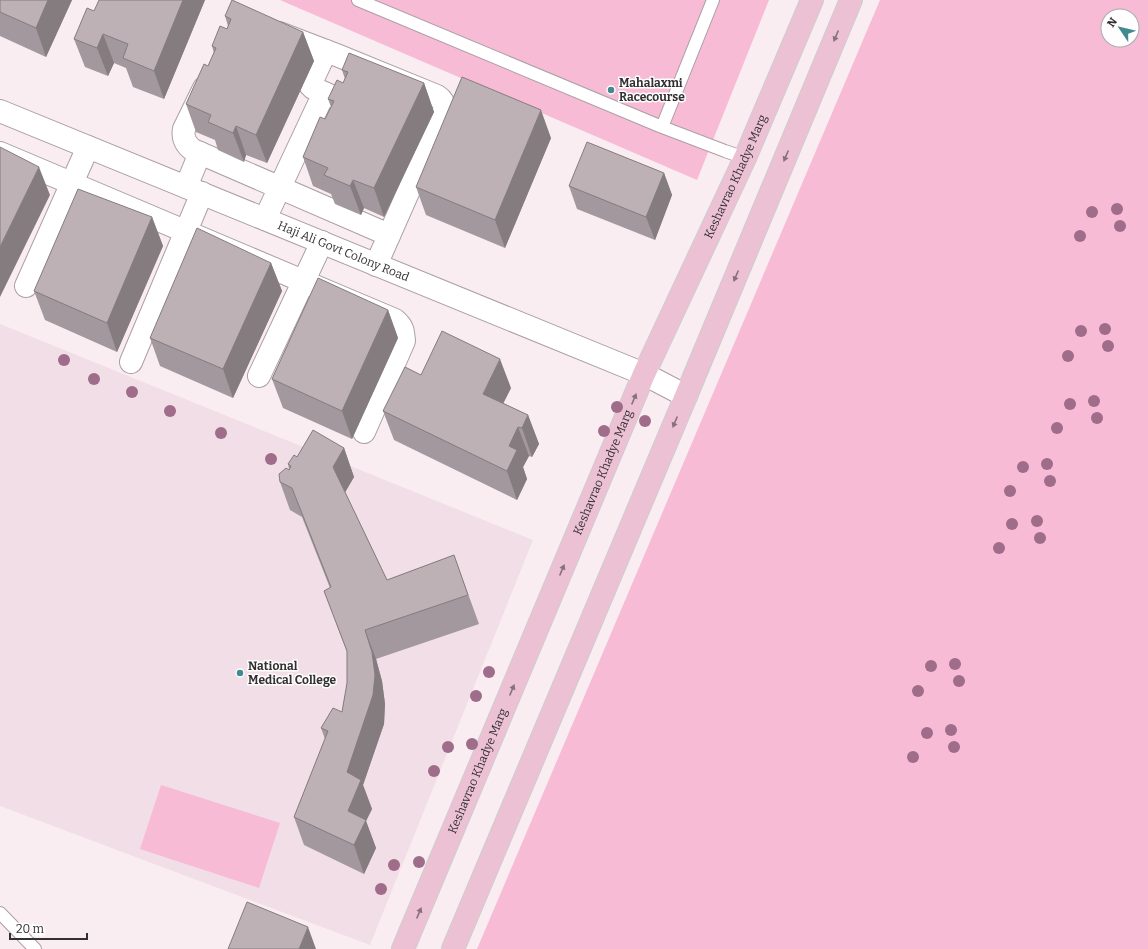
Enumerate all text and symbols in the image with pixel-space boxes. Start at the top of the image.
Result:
north arrow [1100,8,1140,48]
text: N [1104,15,1120,30]
one-way arrow [832,30,839,42]
place label: Mahalaxmi Racecourse [619,76,685,104]
marker: Mahalaxmi Racecourse [606,85,616,95]
street label: Keshavrao Khadye Marg [701,112,770,241]
one-way arrow [782,151,788,163]
street label: Haji Ali Govt Colony Road [276,218,411,284]
one-way arrow [733,271,739,282]
one-way arrow [631,393,637,404]
street label: Keshavrao Khadye Marg [570,407,635,537]
one-way arrow [672,416,678,428]
one-way arrow [560,564,566,576]
place label: National Medical College [248,659,337,687]
marker: National Medical College [235,668,245,678]
one-way arrow [509,684,515,696]
street label: Keshavrao Khadye Marg [445,706,510,836]
one-way arrow [416,907,422,919]
scale bar [10,915,87,941]
text: 20 m [16,922,45,936]

